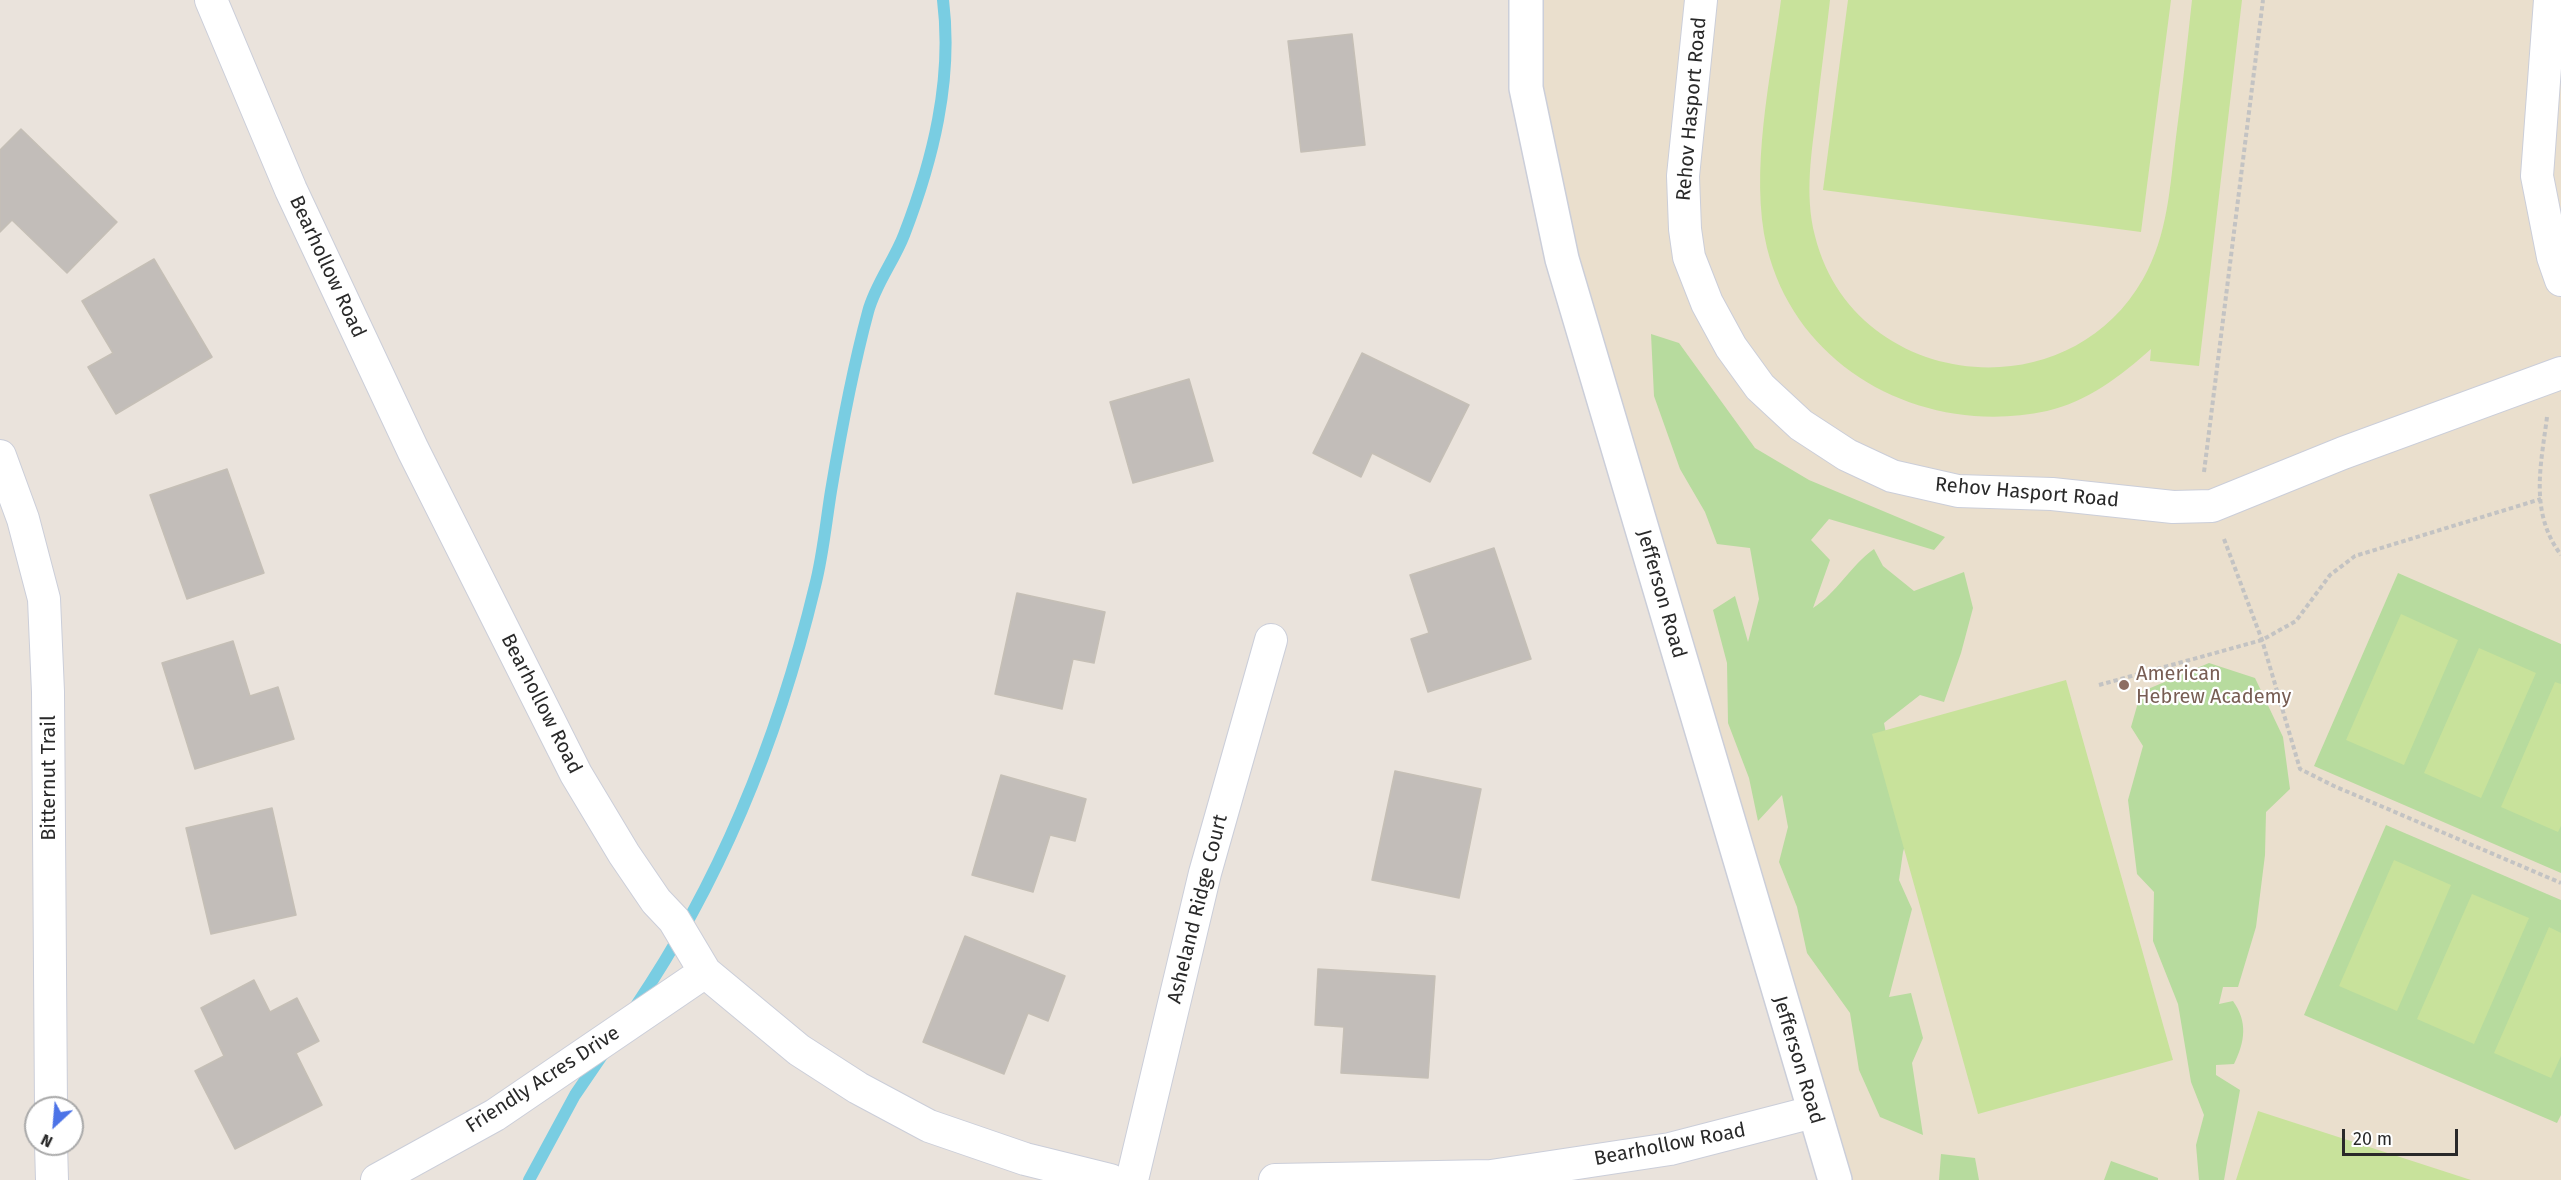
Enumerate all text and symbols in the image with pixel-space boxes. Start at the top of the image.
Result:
street label: Rehov Hasport Road [1672,16,1712,202]
street label: Bearhollow Road [284,192,370,342]
street label: Rehov Hasport Road [1934,473,2120,513]
street label: Jefferson Road [1631,527,1691,661]
street label: Bearhollow Road [495,630,587,778]
place label: American Hebrew Academy [2136,662,2291,709]
marker: American Hebrew Academy [2117,678,2131,692]
street label: Bitternut Trail [37,715,61,841]
street label: Asheland Ridge Court [1163,812,1233,1006]
street label: Jefferson Road [1767,993,1829,1127]
street label: Friendly Acres Drive [462,1021,624,1139]
north arrow [24,1096,84,1156]
scale bar [2345,1117,2460,1155]
street label: Bearhollow Road [1592,1119,1748,1171]
text: 20 m [2353,1128,2392,1150]
text: N [38,1130,56,1152]

